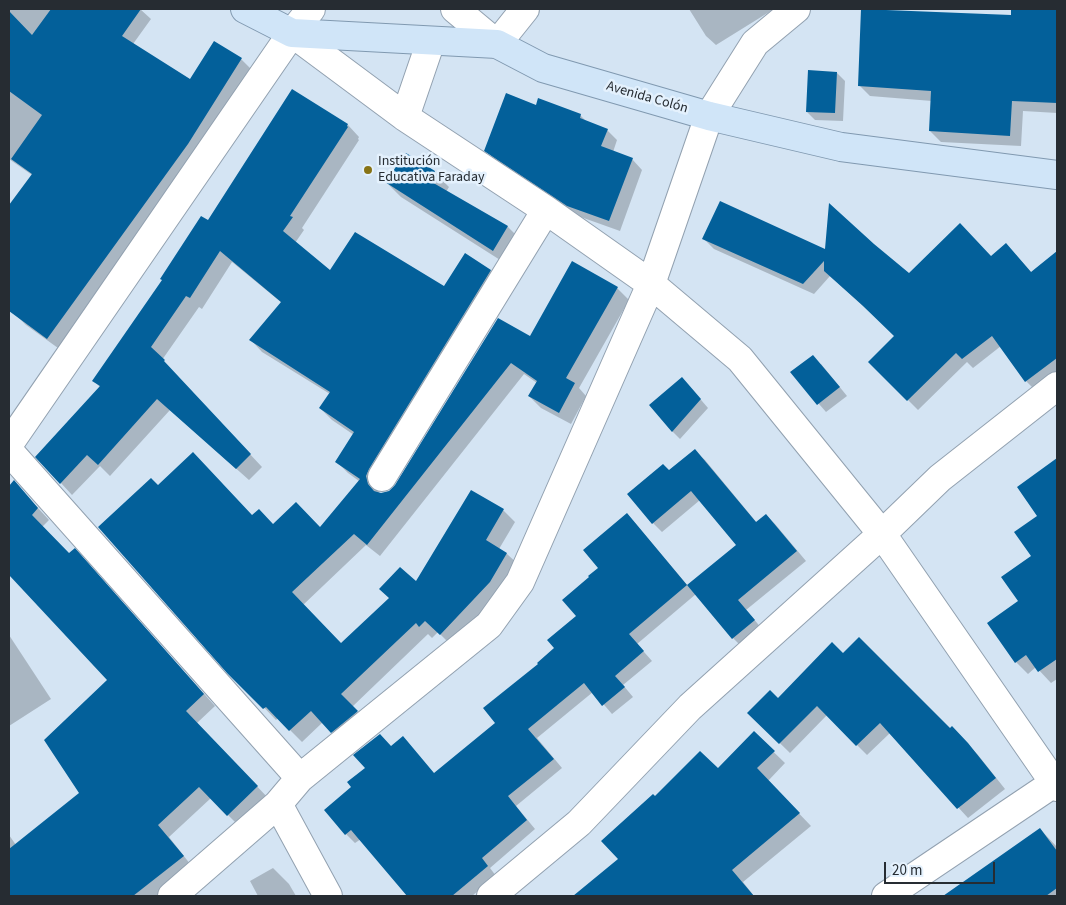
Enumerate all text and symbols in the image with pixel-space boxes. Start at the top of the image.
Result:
street label: Avenida Colón [604,78,690,118]
place label: Institución Educativa Faraday [378,154,484,186]
marker: Institución Educativa Faraday [362,164,374,176]
scale bar [886,852,997,884]
text: 20 m [892,860,922,881]

